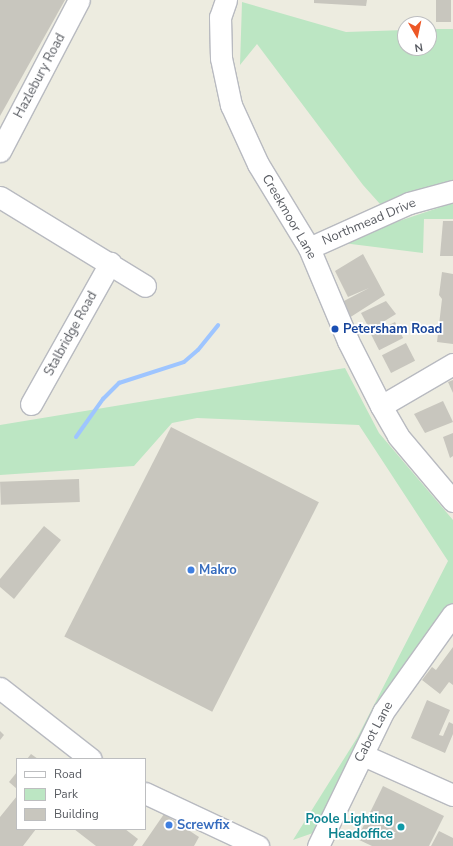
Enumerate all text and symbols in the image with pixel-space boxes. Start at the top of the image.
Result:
north arrow [397,16,437,56]
street label: Hazlebury Road [11,31,69,121]
text: N [414,39,424,55]
street label: Creekmoor Lane [258,172,320,262]
street label: Northmead Drive [320,195,418,249]
street label: Stalbridge Road [41,289,101,379]
place label: Petersham Road [343,321,442,337]
marker: Petersham Road [330,324,340,334]
place label: Makro [199,562,237,578]
marker: Makro [186,565,196,575]
street label: Cabot Lane [352,699,396,765]
legend [16,758,146,830]
text: Road [54,766,82,782]
text: Park [54,786,78,802]
text: Building [54,806,99,822]
place label: Poole Lighting Headoffice [305,812,393,843]
place label: Screwfix [177,817,230,833]
marker: Screwfix [164,820,174,830]
marker: Poole Lighting Headoffice [396,822,406,832]

